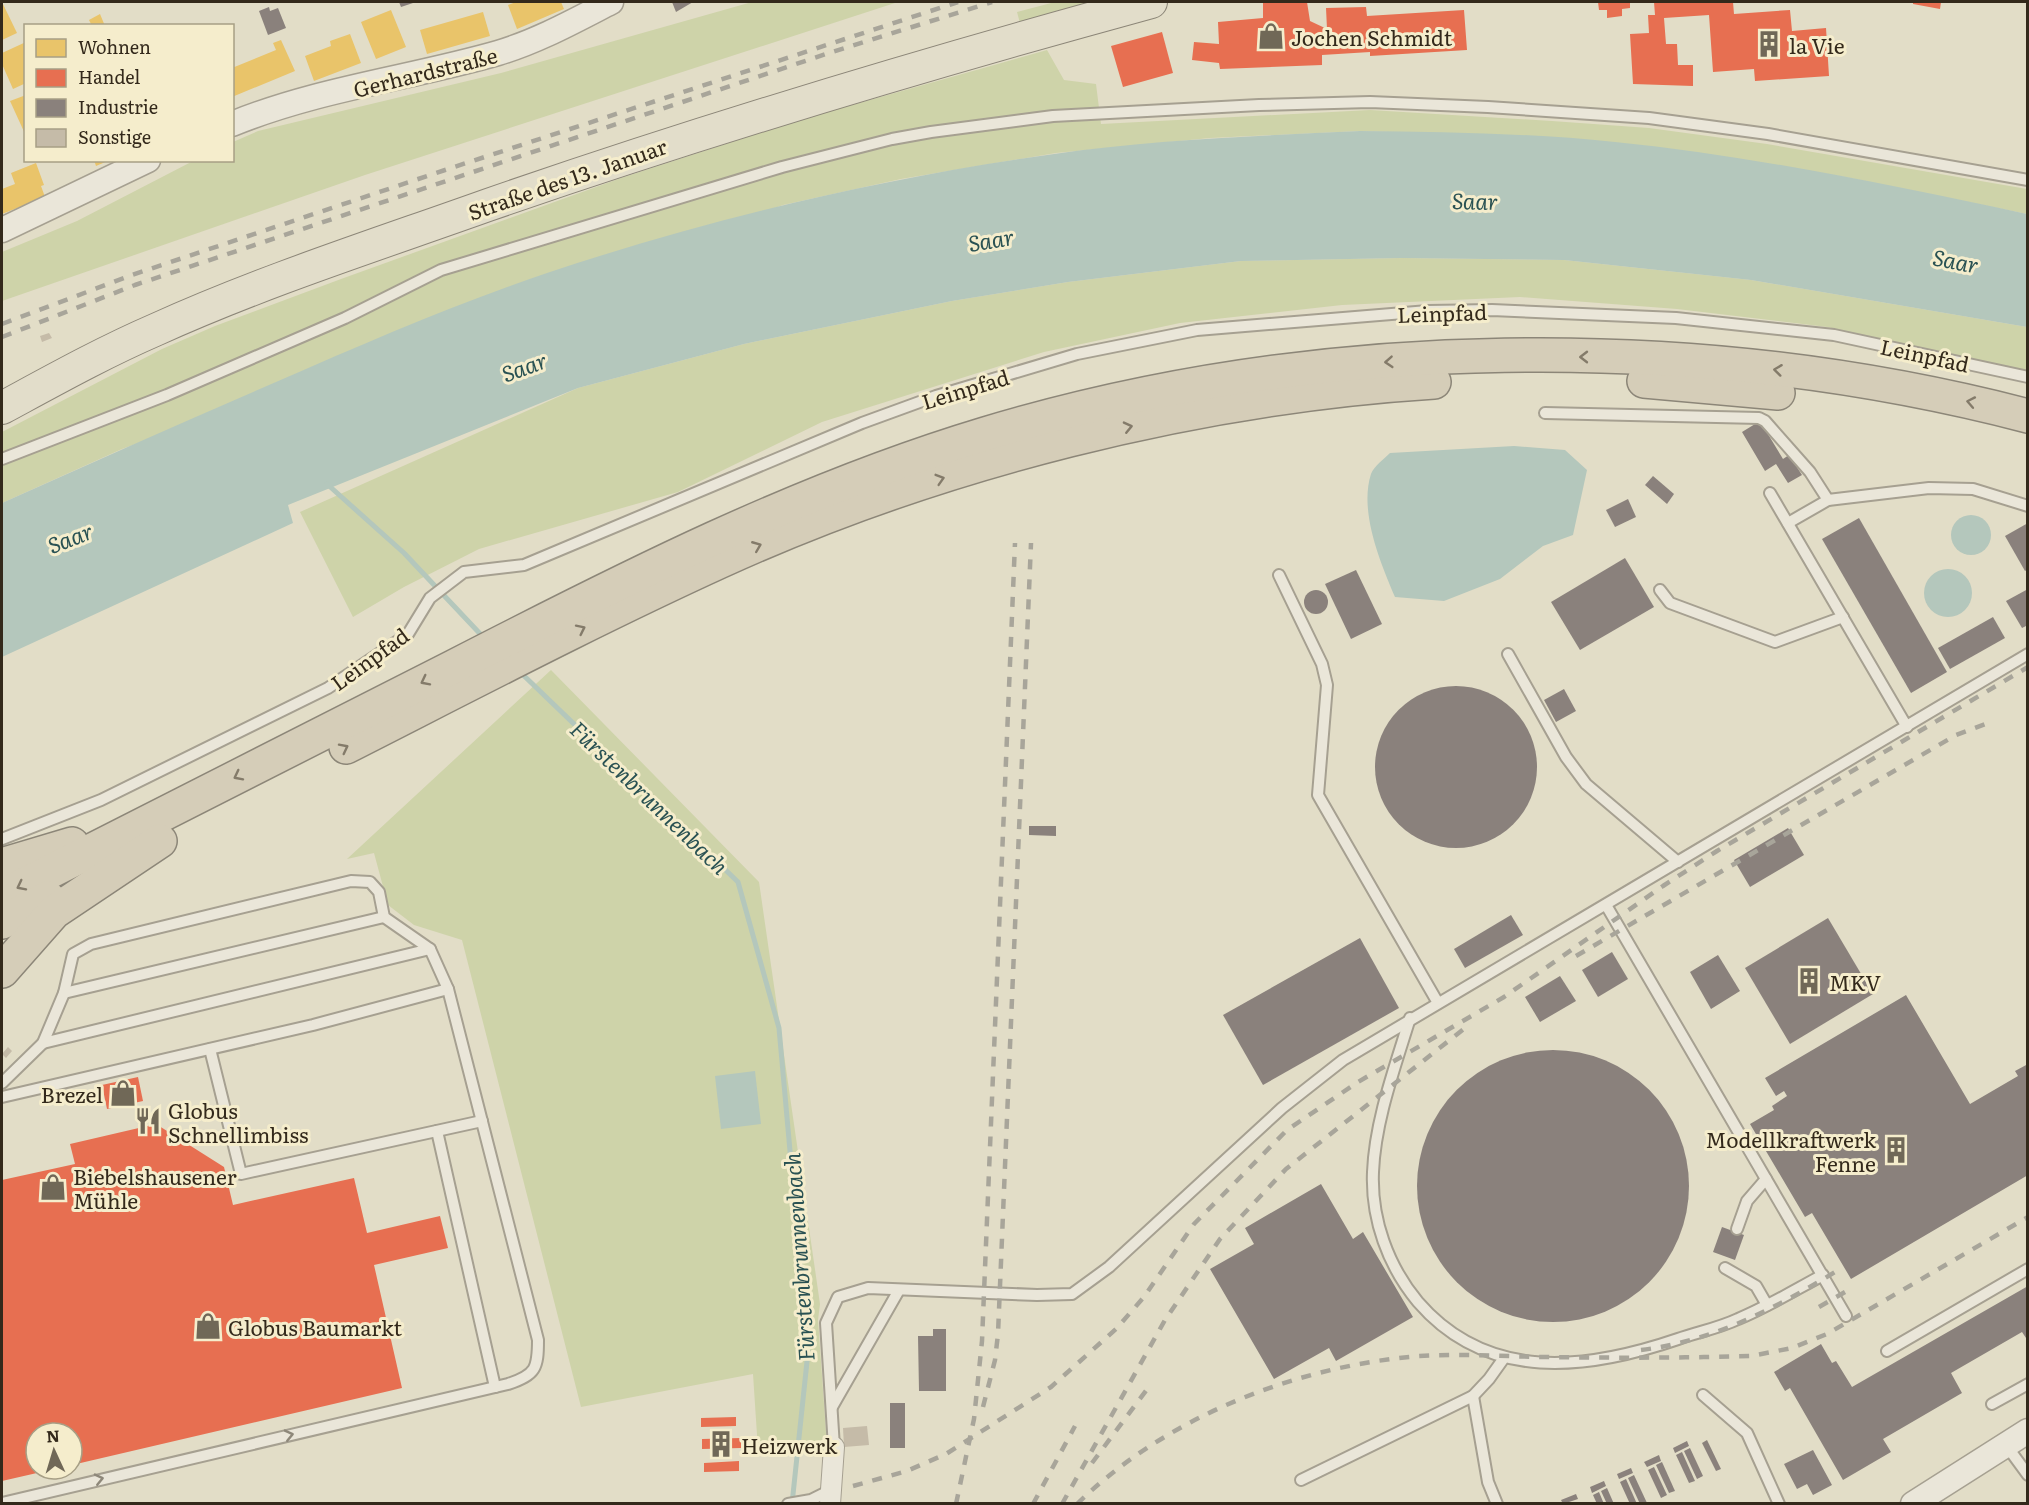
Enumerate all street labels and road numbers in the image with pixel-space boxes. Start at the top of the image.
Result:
street label: Gerhardstraße [350,38,500,104]
street label: Straße des 13. Januar [463,129,671,227]
street label: Leinpfad [1397,295,1488,329]
street label: Leinpfad [1878,329,1972,379]
street label: Leinpfad [917,360,1013,416]
street label: Leinpfad [324,619,415,697]

